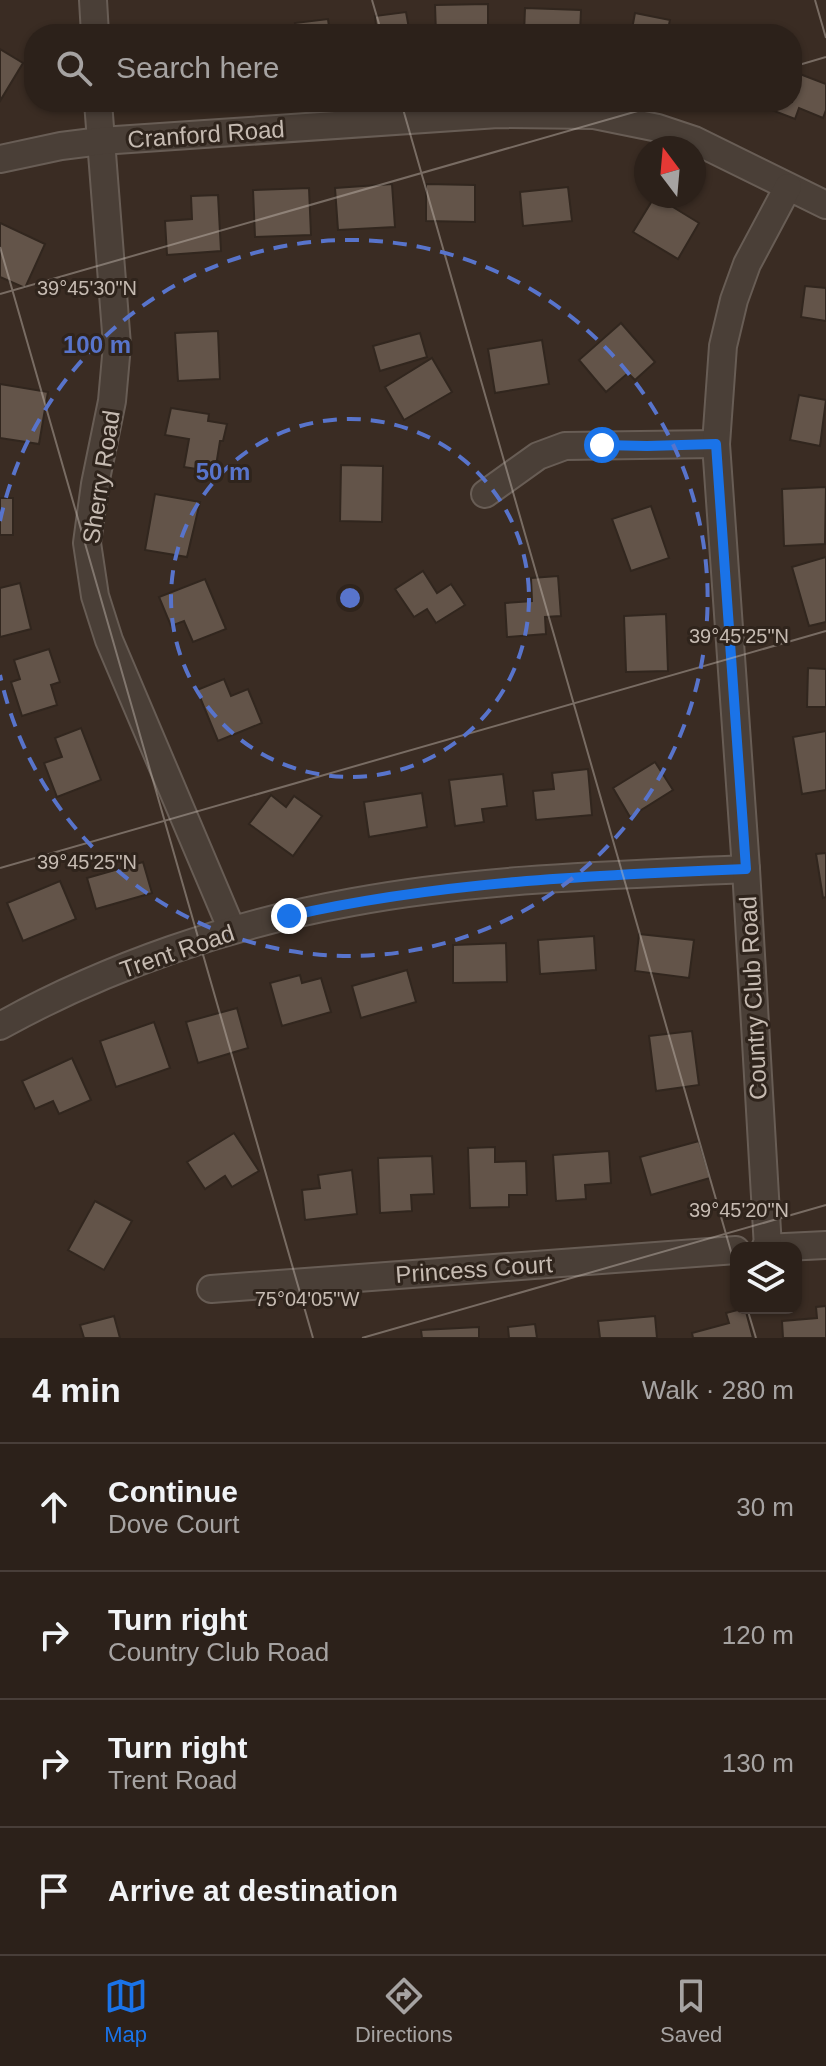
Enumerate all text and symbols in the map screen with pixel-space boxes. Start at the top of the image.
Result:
search box [24,24,802,112]
icon: search [52,46,96,90]
text: Search here [116,51,279,84]
street label: Cranford Road [127,115,285,153]
north arrow [634,136,706,208]
text: 39°45'30"N [37,277,137,299]
text: 100 m [63,331,131,358]
street label: Sherry Road [77,408,125,546]
route start [584,427,620,463]
text: 50 m [196,458,250,485]
centre of rings [336,584,364,612]
text: 39°45'25"N [689,625,789,647]
text: 39°45'25"N [37,851,137,873]
street label: Country Club Road [734,895,772,1101]
route end [271,898,307,934]
street label: Trent Road [116,919,238,983]
text: 39°45'20"N [689,1199,789,1221]
map controls [730,1242,802,1314]
button: layers [730,1242,802,1314]
street label: Princess Court [395,1250,554,1288]
text: 75°04'05"W [255,1288,359,1310]
text: 4 min [32,1371,121,1409]
text: Walk · 280 m [642,1375,794,1405]
text: Continue [108,1475,238,1508]
icon: ahead [32,1485,76,1529]
text: 30 m [736,1492,794,1522]
text: Dove Court [108,1509,240,1539]
text: Turn right [108,1603,247,1636]
icon: right [32,1613,76,1657]
text: 120 m [722,1620,794,1650]
text: Country Club Road [108,1637,329,1667]
text: Turn right [108,1731,247,1764]
icon: right [32,1741,76,1785]
text: 130 m [722,1748,794,1778]
text: Trent Road [108,1765,237,1795]
icon: arrive [32,1869,76,1913]
text: Arrive at destination [108,1874,398,1907]
tab: Map [104,1974,148,2048]
tab: Directions [355,1974,453,2048]
tab: Saved [660,1974,722,2048]

